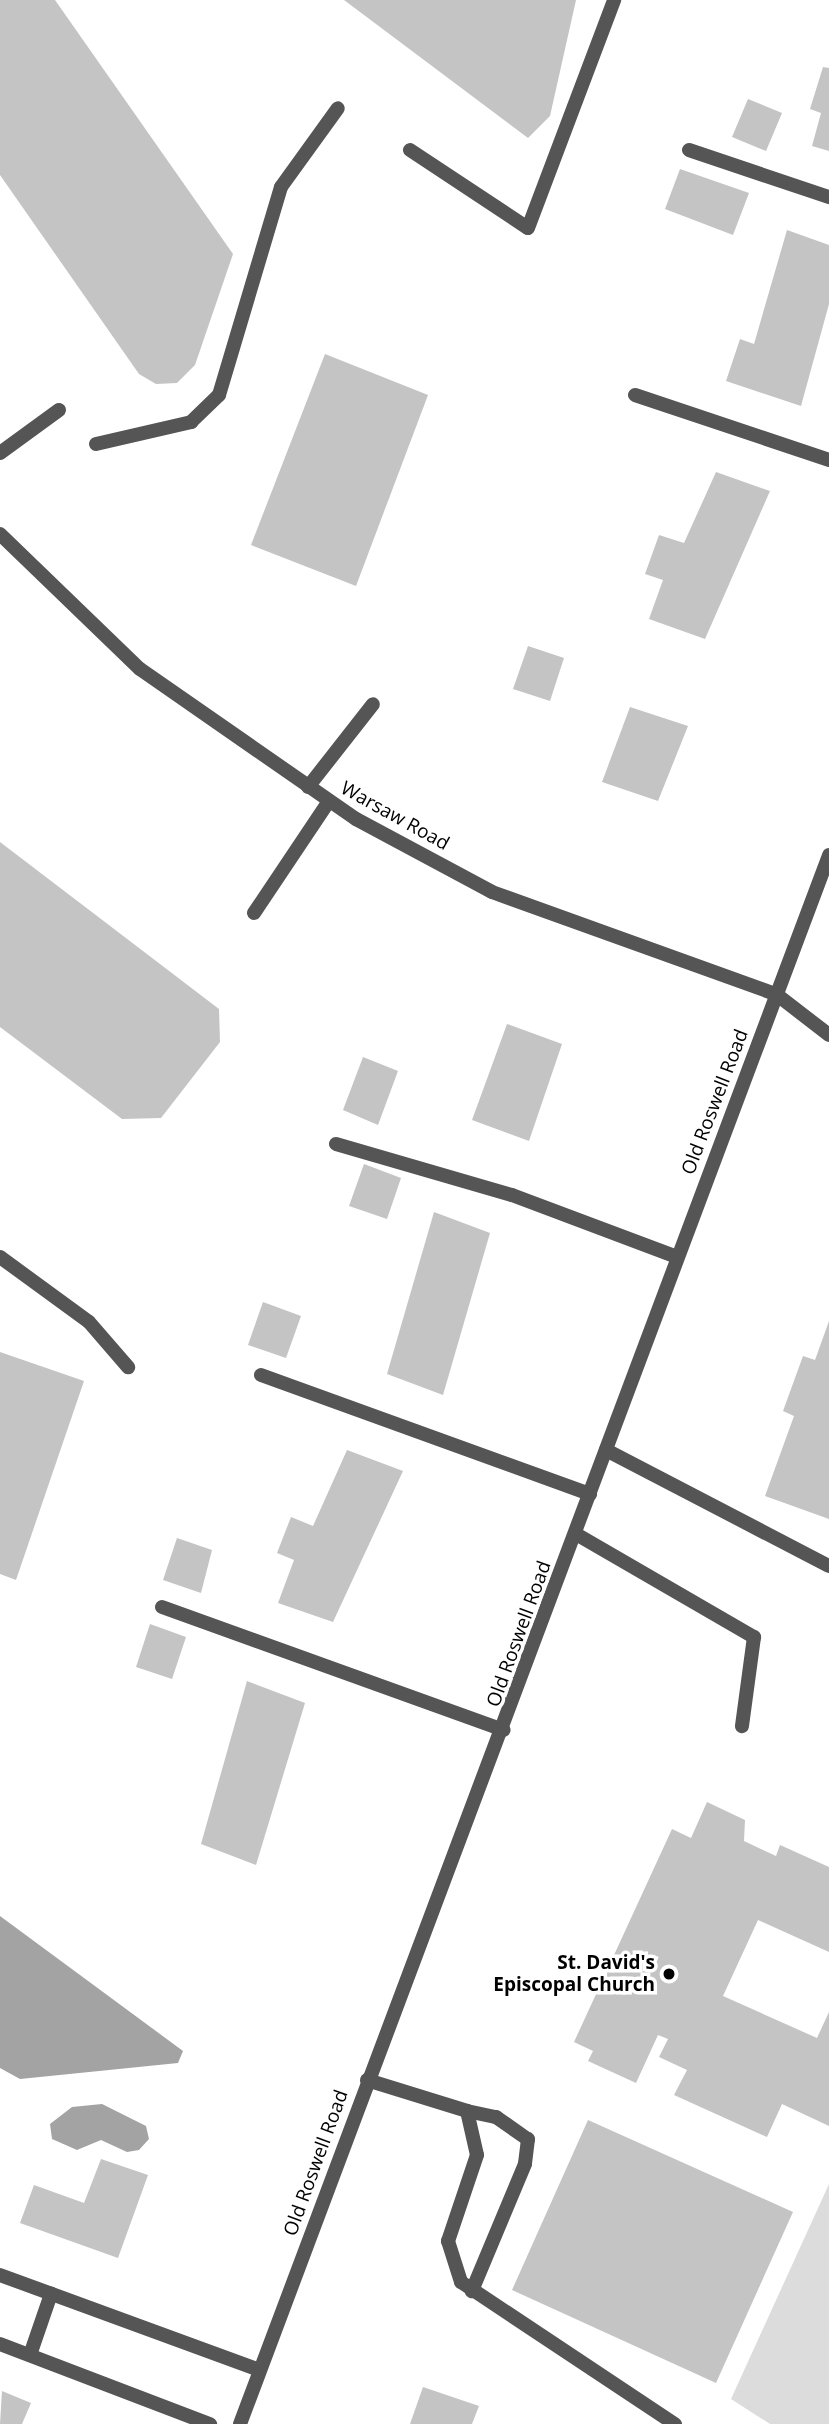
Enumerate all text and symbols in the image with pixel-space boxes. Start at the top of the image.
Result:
street label: Warsaw Road [337,777,453,855]
street label: Old Roswell Road [677,1026,753,1178]
street label: Old Roswell Road [482,1558,556,1710]
place label: St. David's Episcopal Church [493,1952,655,1996]
marker: St. David's Episcopal Church [661,1966,677,1982]
street label: Old Roswell Road [279,2087,353,2239]

